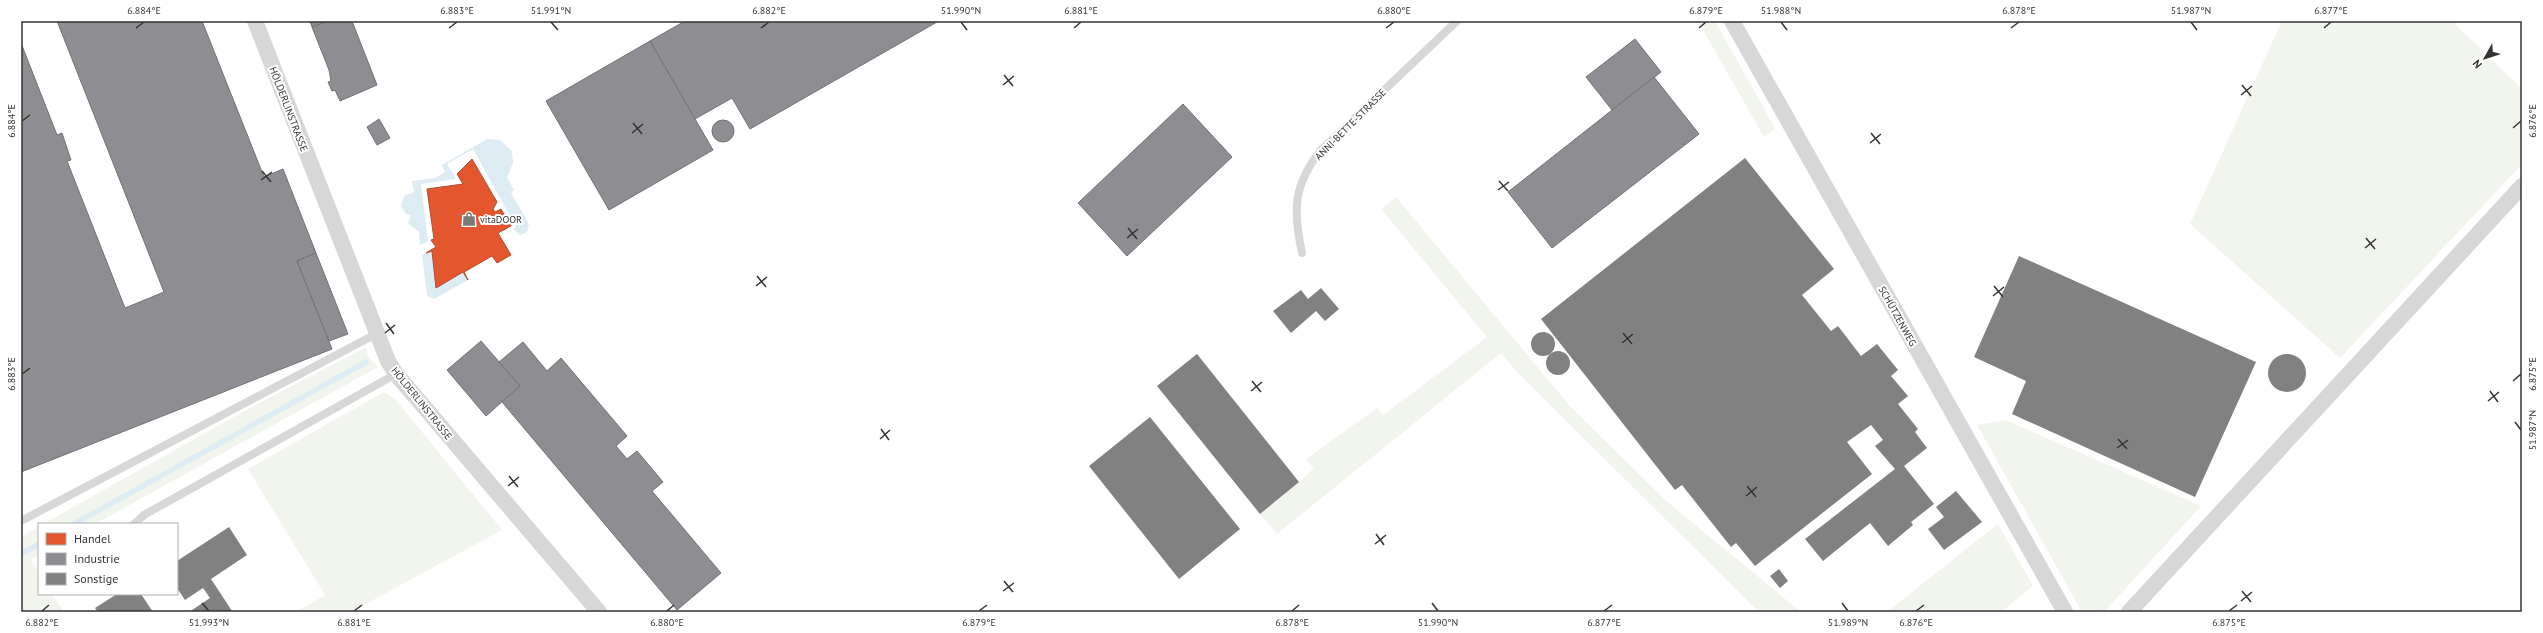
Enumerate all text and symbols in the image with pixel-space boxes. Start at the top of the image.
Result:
text: 6.884°E [127,4,161,17]
text: 6.883°E [440,4,474,17]
text: 51.991°N [531,4,571,17]
text: 6.882°E [752,4,786,17]
text: 51.990°N [941,4,981,17]
text: 6.881°E [1064,4,1098,17]
text: 6.880°E [1377,4,1411,17]
text: 6.879°E [1689,4,1723,17]
text: 51.988°N [1761,4,1801,17]
text: 6.878°E [2002,4,2036,17]
text: 51.987°N [2171,4,2211,17]
text: 6.877°E [2314,4,2348,17]
north arrow [2465,38,2505,78]
text: N [2470,57,2485,72]
street label: HÖLDERLINSTRASSE [266,65,311,153]
street label: ANNI-BETTE-STRASSE [1312,86,1389,163]
text: 6.884°E [5,104,18,138]
text: 6.876°E [2526,104,2539,138]
shop icon: vitaDOOR [461,211,477,227]
place label: vitaDOOR [480,213,522,226]
street label: SCHÜTZENWEG [1876,284,1919,349]
text: 6.883°E [5,357,18,391]
text: 6.875°E [2526,357,2539,391]
street label: HÖLDERLINSTRASSE [388,364,455,442]
text: 51.987°N [2526,410,2539,450]
legend [38,523,178,595]
text: Handel [74,531,111,546]
text: Industrie [74,551,120,566]
text: Sonstige [74,571,118,586]
text: 6.882°E [25,616,59,629]
text: 51.993°N [189,616,229,629]
text: 6.881°E [337,616,371,629]
text: 6.880°E [650,616,684,629]
text: 6.879°E [962,616,996,629]
text: 6.878°E [1275,616,1309,629]
text: 51.990°N [1418,616,1458,629]
text: 6.877°E [1587,616,1621,629]
text: 51.989°N [1828,616,1868,629]
text: 6.876°E [1899,616,1933,629]
text: 6.875°E [2212,616,2246,629]

